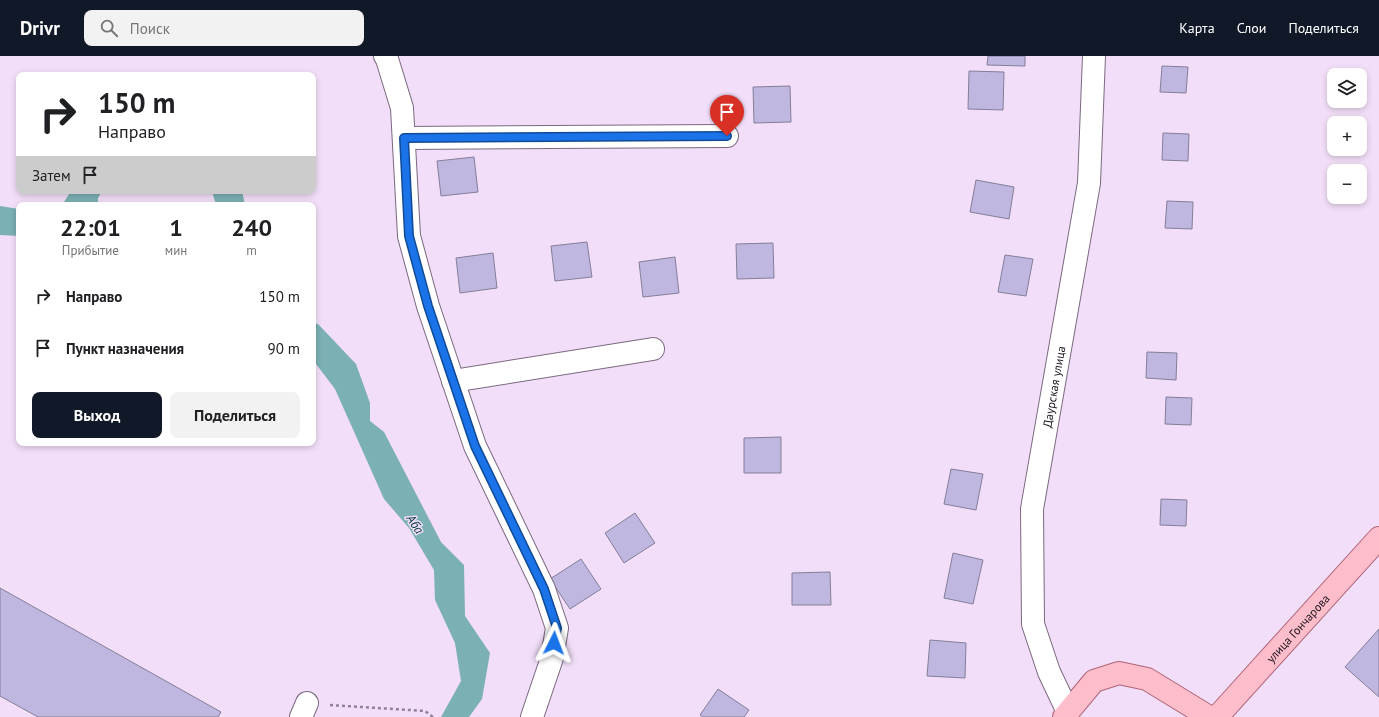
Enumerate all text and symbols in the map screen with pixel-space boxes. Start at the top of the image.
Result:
search box [84,10,364,46]
text: Drivr [20,16,60,40]
icon: search [98,17,120,39]
text: Поиск [130,19,170,38]
text: Карта [1179,19,1215,37]
text: Слои [1237,19,1266,37]
text: Поделиться [1288,19,1359,37]
map controls [1327,68,1367,204]
button: layers [1327,68,1367,108]
text: 150 m [98,84,175,121]
icon: right [32,88,84,140]
pin [710,95,744,136]
icon: arrive [716,101,738,123]
button: + [1327,116,1367,156]
text: Направо [98,120,166,143]
icon: arrive [79,164,101,186]
button: − [1327,164,1367,204]
text: Затем [32,166,71,185]
text: 22:01 [60,212,121,243]
text: 1 [169,212,183,243]
text: 240 [231,212,272,243]
text: Прибытие [62,242,119,259]
text: мин [165,242,187,259]
text: m [246,242,257,259]
icon: right [32,285,54,307]
text: Направо [66,287,122,306]
text: 150 m [259,287,300,306]
icon: arrive [32,337,54,359]
text: Пункт назначения [66,339,184,358]
text: 90 m [267,339,300,358]
street label: Даурская улица [1039,345,1068,429]
button: Выход [32,392,162,438]
button: Поделиться [170,392,300,438]
water label: Аба [402,510,428,538]
street label: улица Гончарова [1263,591,1332,665]
position arrow [533,622,575,664]

